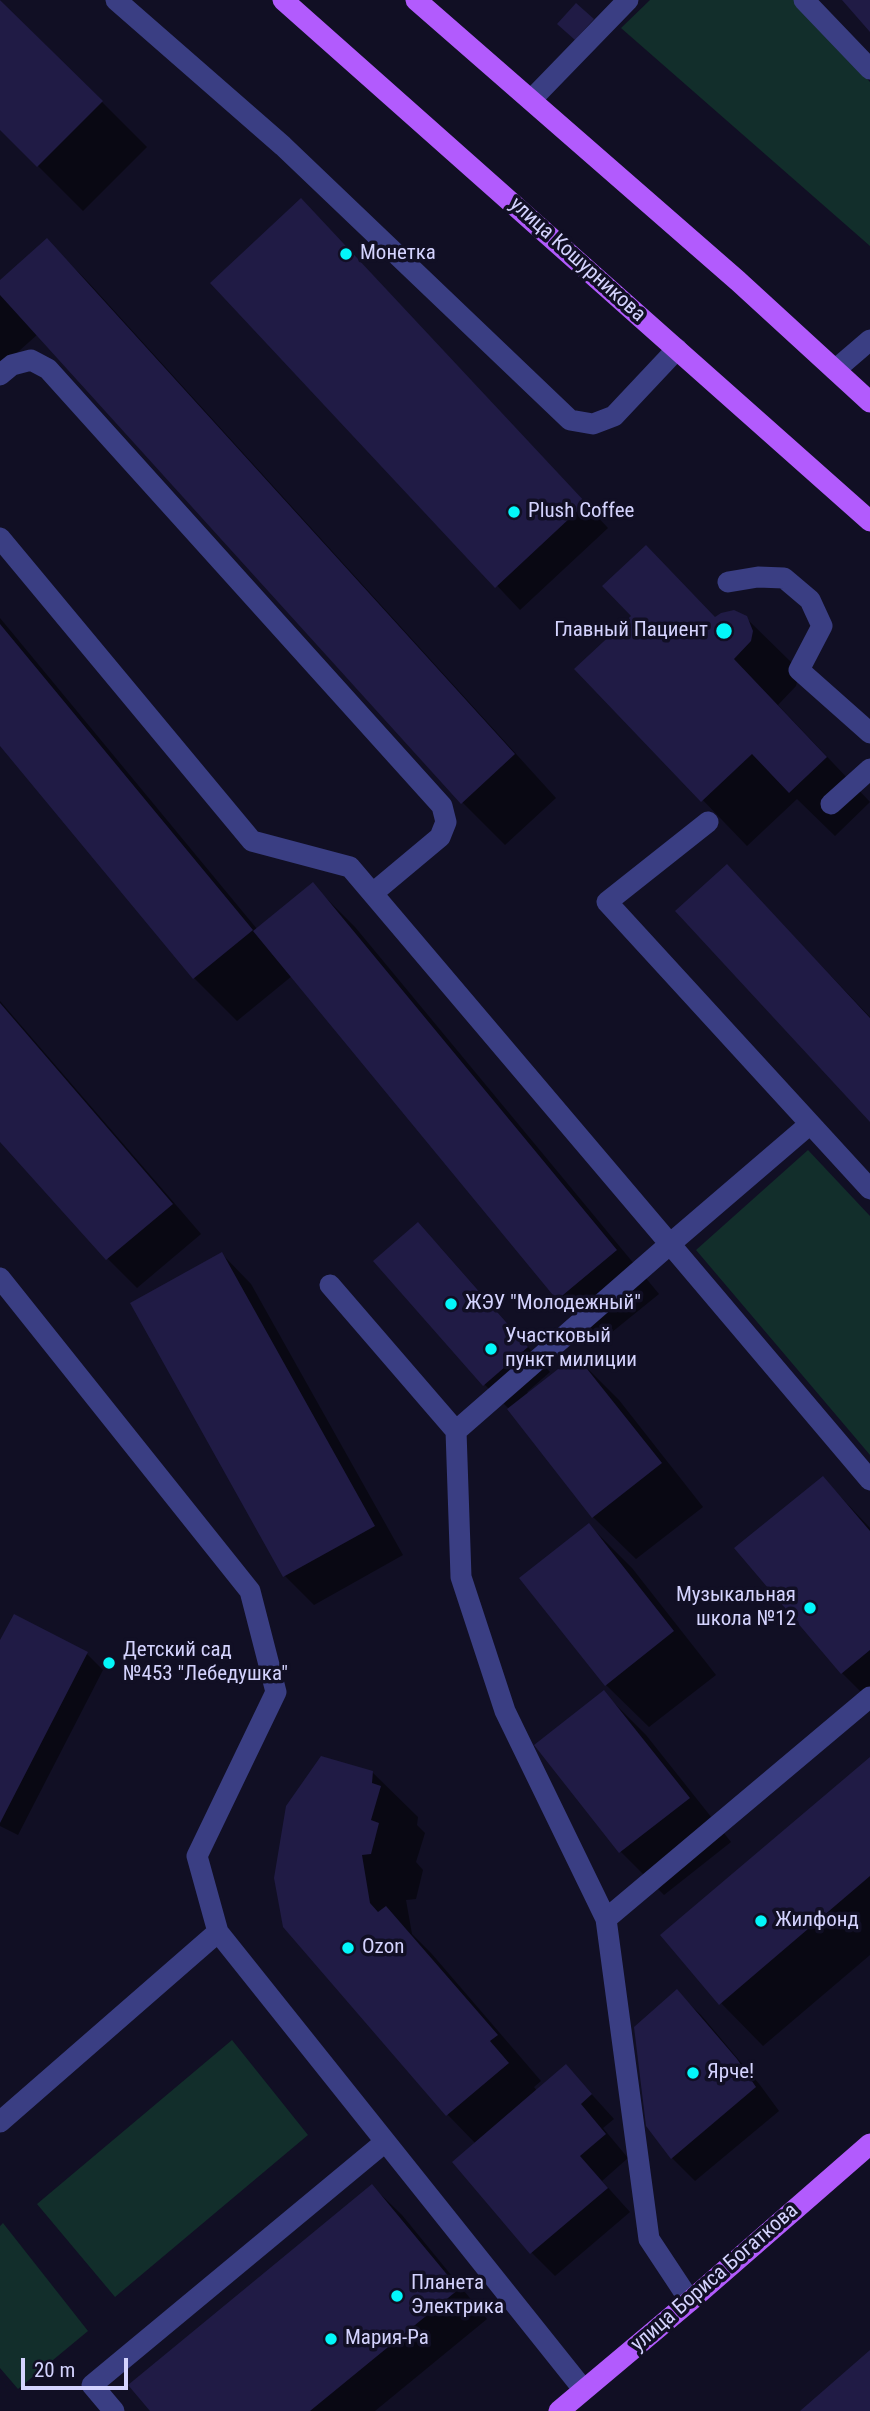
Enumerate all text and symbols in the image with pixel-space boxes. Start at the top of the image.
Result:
street label: улица Кошурникова [504,192,650,328]
place label: Монетка [360,241,436,267]
marker: Монетка [338,246,354,262]
place label: Plush Coffee [528,499,634,525]
marker: Plush Coffee [506,504,522,520]
place label: Главный Пациент [554,618,708,644]
marker: Главный Пациент [714,621,734,641]
place label: ЖЭУ "Молодежный" [465,1291,641,1317]
marker: ЖЭУ "Молодежный" [443,1296,459,1312]
place label: Участковый пункт милиции [505,1324,637,1374]
marker: Участковый пункт милиции [483,1341,499,1357]
place label: Музыкальная школа №12 [676,1583,796,1633]
marker: Музыкальная школа №12 [802,1600,818,1616]
place label: Детский сад №453 "Лебедушка" [123,1638,288,1688]
marker: Детский сад №453 "Лебедушка" [101,1655,117,1671]
place label: Жилфонд [775,1908,859,1934]
marker: Жилфонд [753,1913,769,1929]
place label: Ozon [362,1935,404,1961]
marker: Ozon [340,1940,356,1956]
place label: Ярче! [707,2060,754,2086]
marker: Ярче! [685,2065,701,2081]
street label: улица Бориса Богаткова [626,2199,804,2357]
place label: Планета Электрика [411,2271,504,2321]
marker: Планета Электрика [389,2288,405,2304]
place label: Мария-Ра [345,2326,429,2352]
marker: Мария-Ра [323,2331,339,2347]
scale bar [24,2344,131,2388]
text: 20 m [34,2358,75,2382]

